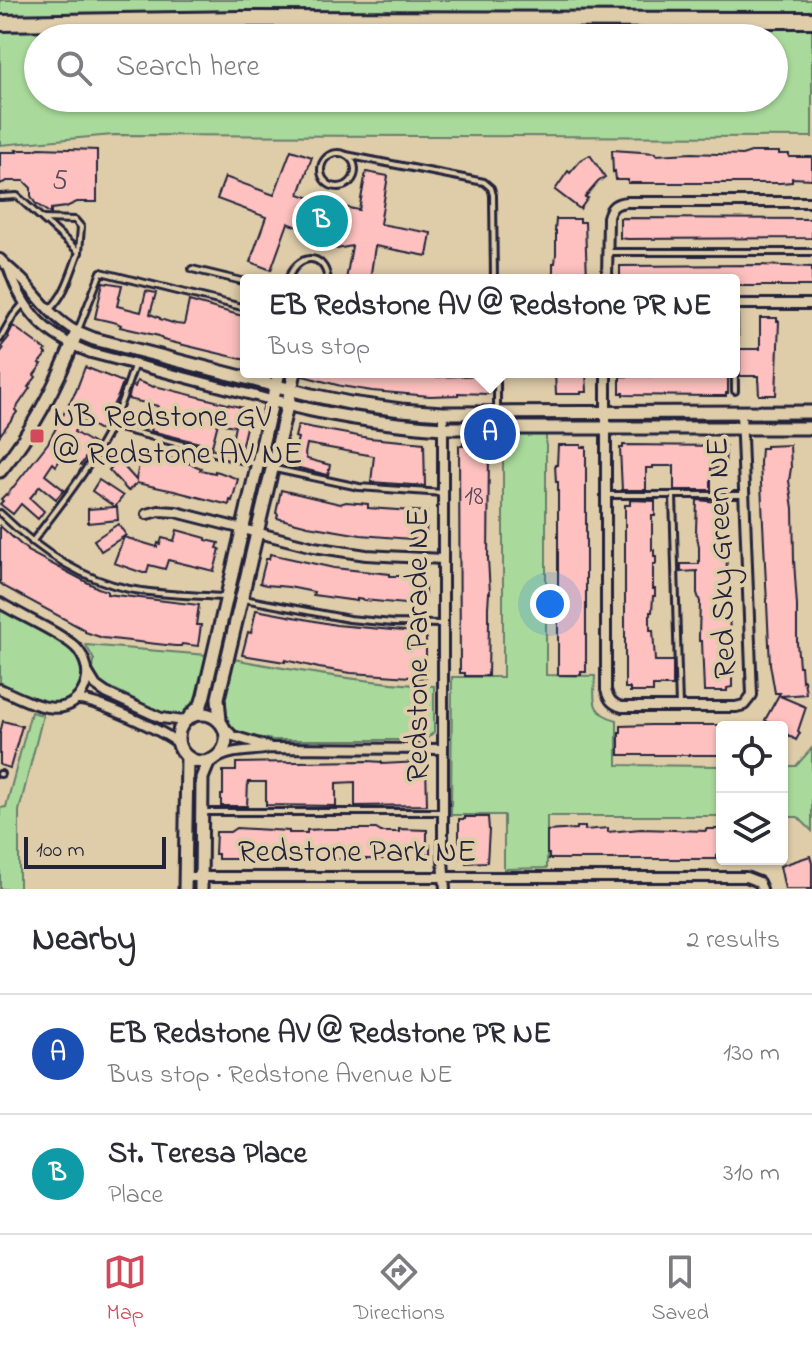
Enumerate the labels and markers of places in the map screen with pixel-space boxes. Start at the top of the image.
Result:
pin: B [296,191,348,251]
place label: NB Redstone GV @ Redstone AV NE [53,395,303,479]
pin: A [464,404,516,464]
marker: NB Redstone GV @ Redstone AV NE [28,427,46,445]

